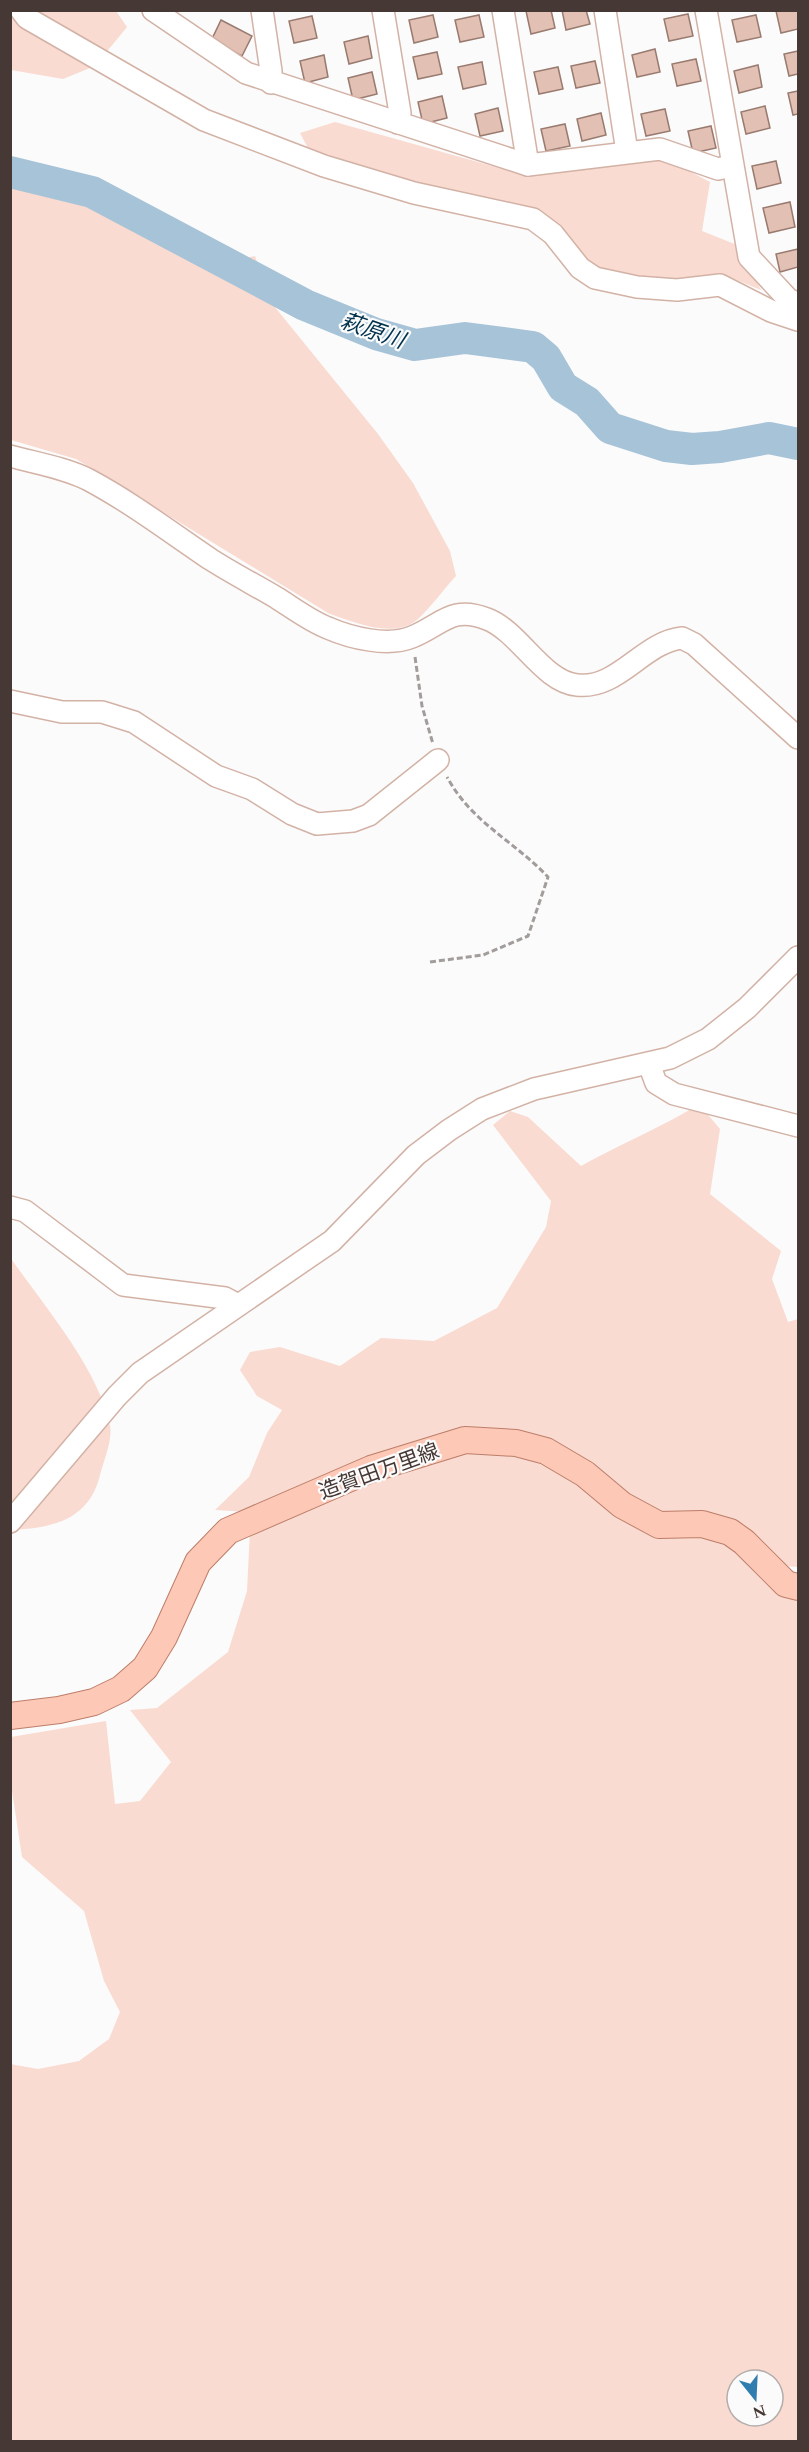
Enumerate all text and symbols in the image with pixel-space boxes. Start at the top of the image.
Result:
water label: 萩原川 [336,305,411,358]
street label: 造賀田万里線 [315,1435,444,1509]
north arrow [725,2368,785,2428]
text: N [749,2398,769,2425]

